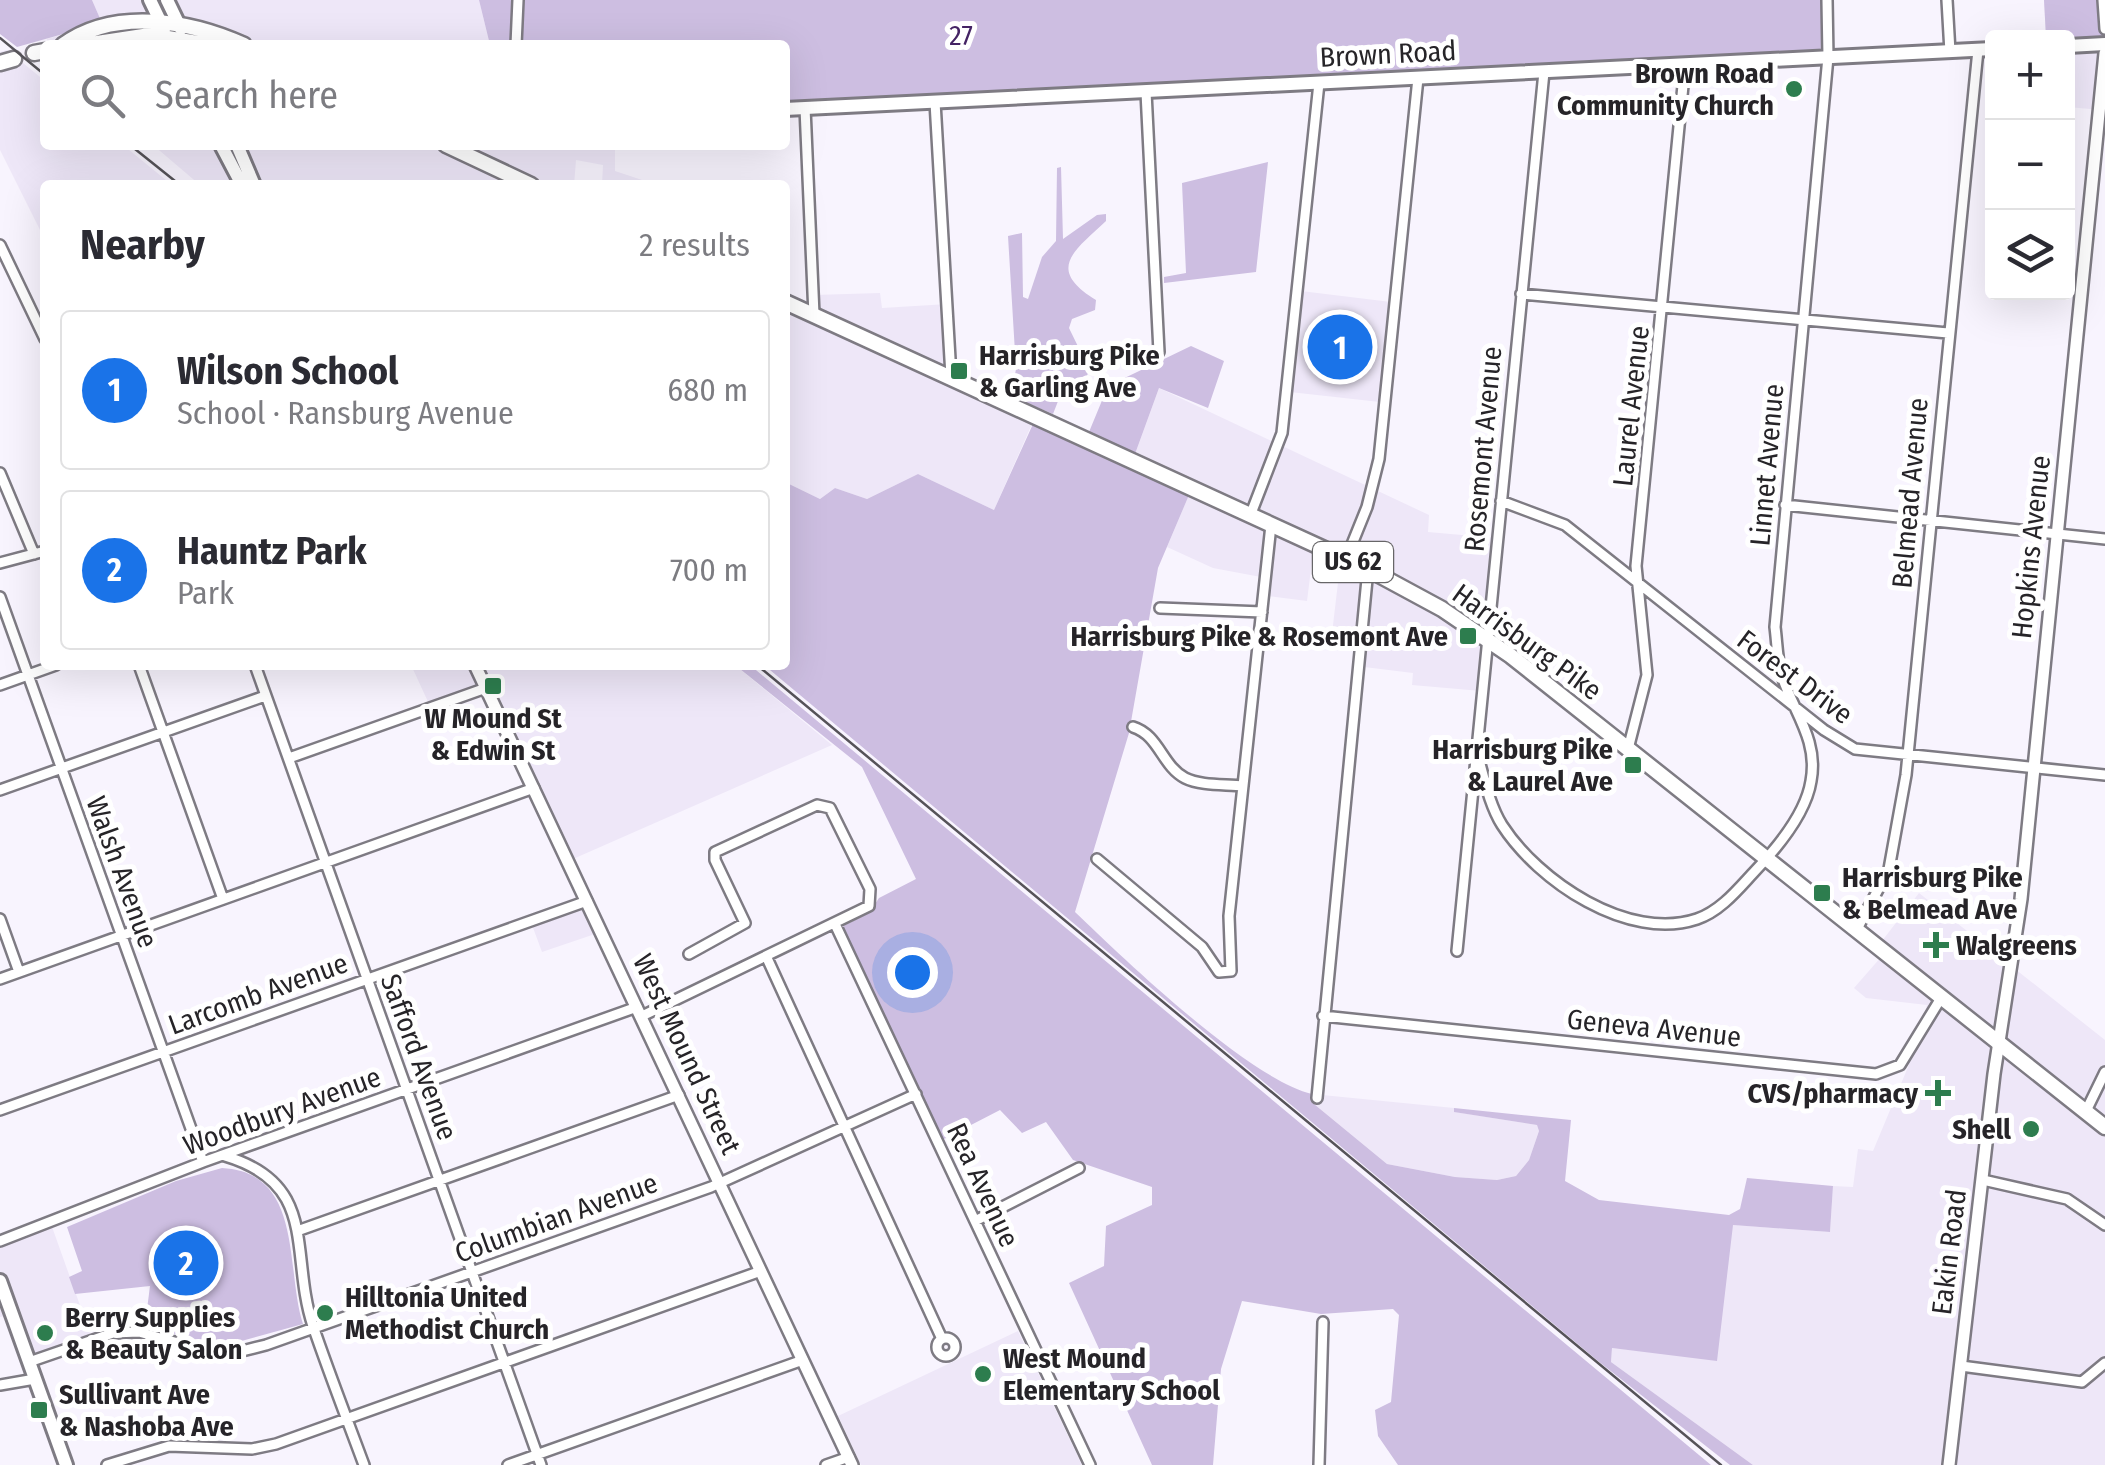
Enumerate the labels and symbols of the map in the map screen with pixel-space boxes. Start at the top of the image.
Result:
park label: 27 [949,19,973,52]
street label: Brown Road [1319,34,1457,74]
place label: Brown Road Community Church [1557,57,1774,122]
marker: Brown Road Community Church [1783,78,1805,100]
pin: 1 [1308,310,1372,384]
street label: Laurel Avenue [1606,324,1656,488]
place label: Harrisburg Pike & Garling Ave [979,339,1160,404]
street label: Rosemont Avenue [1458,345,1508,553]
marker: Harrisburg Pike & Garling Ave [948,360,970,382]
street label: Linnet Avenue [1743,383,1791,547]
street label: Belmead Avenue [1885,396,1935,590]
street label: Hopkins Avenue [2005,454,2057,640]
road number: US 62 [1313,542,1393,582]
street label: Harrisburg Pike [1446,577,1608,707]
place label: Harrisburg Pike & Rosemont Ave [1070,620,1448,653]
street label: Forest Drive [1731,623,1859,731]
marker: Harrisburg Pike & Rosemont Ave [1457,625,1479,647]
marker: W Mound St & Edwin St [482,675,504,697]
place label: W Mound St & Edwin St [424,702,563,767]
place label: Harrisburg Pike & Laurel Ave [1432,733,1613,798]
marker: Harrisburg Pike & Laurel Ave [1622,754,1644,776]
street label: Walsh Avenue [79,792,165,952]
place label: Harrisburg Pike & Belmead Ave [1842,861,2023,926]
marker: Harrisburg Pike & Belmead Ave [1811,882,1833,904]
place label: Walgreens [1956,929,2077,962]
marker: Walgreens [1925,934,1947,956]
street label: Larcomb Avenue [164,946,352,1042]
your location [887,947,938,998]
street label: West Mound Street [626,949,748,1160]
street label: Safford Avenue [374,970,464,1144]
street label: Geneva Avenue [1565,1002,1743,1054]
street label: Woodbury Avenue [179,1060,385,1162]
place label: CVS/pharmacy [1747,1077,1919,1110]
marker: CVS/pharmacy [1927,1082,1949,1104]
place label: Shell [1952,1113,2011,1146]
street label: Rea Avenue [940,1118,1026,1252]
marker: Shell [2020,1118,2042,1140]
street label: Columbian Avenue [450,1166,662,1270]
street label: Eakin Road [1925,1187,1973,1317]
pin: 2 [154,1226,218,1300]
place label: Hilltonia United Methodist Church [345,1281,549,1346]
place label: Berry Supplies & Beauty Salon [65,1301,243,1366]
marker: Hilltonia United Methodist Church [314,1302,336,1324]
marker: Berry Supplies & Beauty Salon [34,1322,56,1344]
place label: West Mound Elementary School [1003,1342,1220,1407]
marker: West Mound Elementary School [972,1363,994,1385]
place label: Sullivant Ave & Nashoba Ave [59,1378,234,1443]
marker: Sullivant Ave & Nashoba Ave [28,1399,50,1421]

